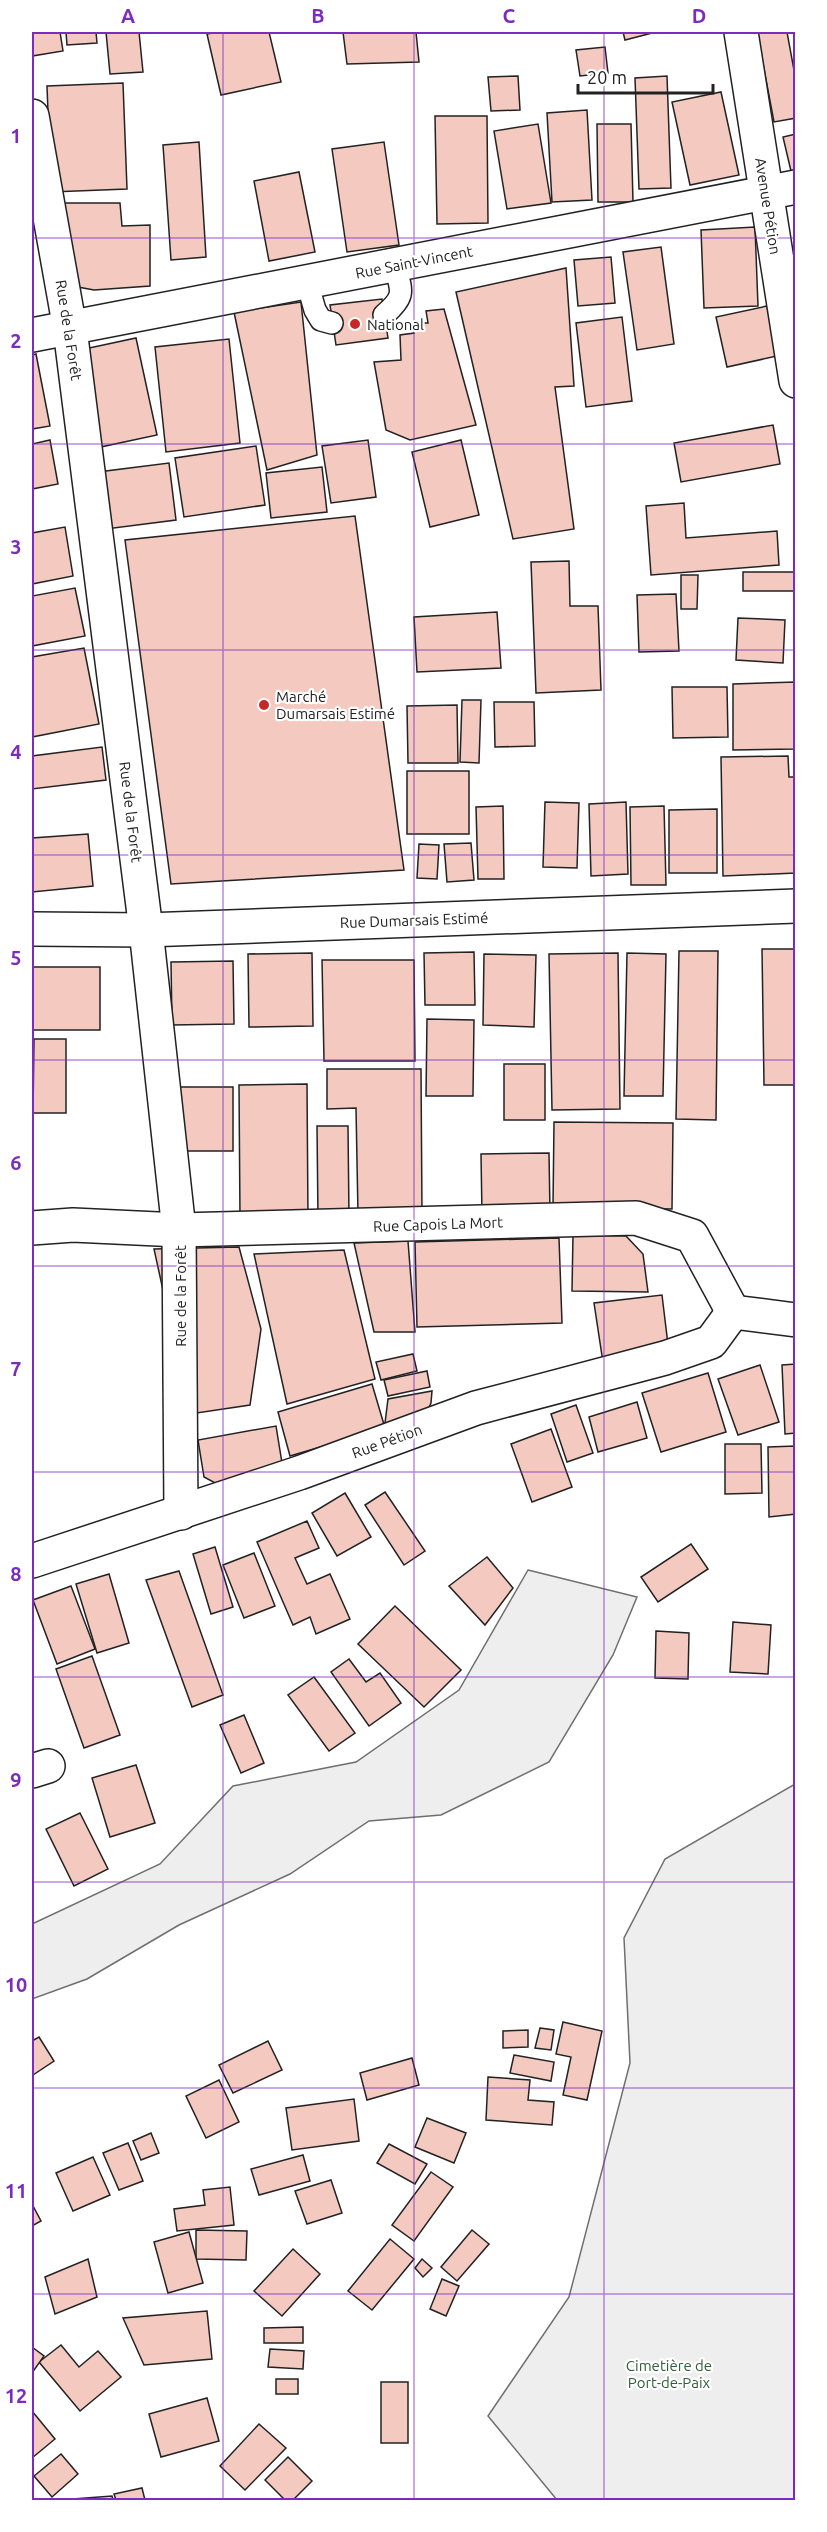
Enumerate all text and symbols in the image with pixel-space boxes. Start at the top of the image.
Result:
text: A [121,4,135,27]
text: B [311,4,325,27]
text: C [503,4,516,27]
text: D [692,4,706,27]
scale bar [578,57,713,95]
text: 20 m [587,67,627,87]
text: 1 [10,124,22,147]
street label: Avenue Pétion [752,156,784,256]
street label: Rue Saint-Vincent [354,242,474,282]
street label: Rue de la Forêt [53,278,85,382]
place label: National [367,316,424,333]
marker: National [348,317,362,331]
text: 2 [10,329,22,352]
text: 3 [10,535,22,558]
place label: Marché Dumarsais Estimé [276,688,395,722]
marker: Marché Dumarsais Estimé [257,698,271,712]
text: 4 [10,740,22,763]
street label: Rue de la Forêt [116,760,146,864]
street label: Rue Dumarsais Estimé [339,909,489,931]
text: 5 [10,946,22,969]
text: 6 [10,1151,22,1174]
street label: Rue Capois La Mort [373,1213,503,1235]
street label: Rue de la Forêt [172,1245,189,1347]
text: 7 [10,1357,22,1380]
street label: Rue Pétion [350,1420,424,1462]
text: 8 [10,1562,22,1585]
text: 9 [10,1768,22,1791]
text: 10 [5,1973,27,1996]
text: 11 [5,2179,27,2202]
park label: Cimetière de Port-de-Paix [626,2357,712,2391]
text: 12 [5,2384,27,2407]

